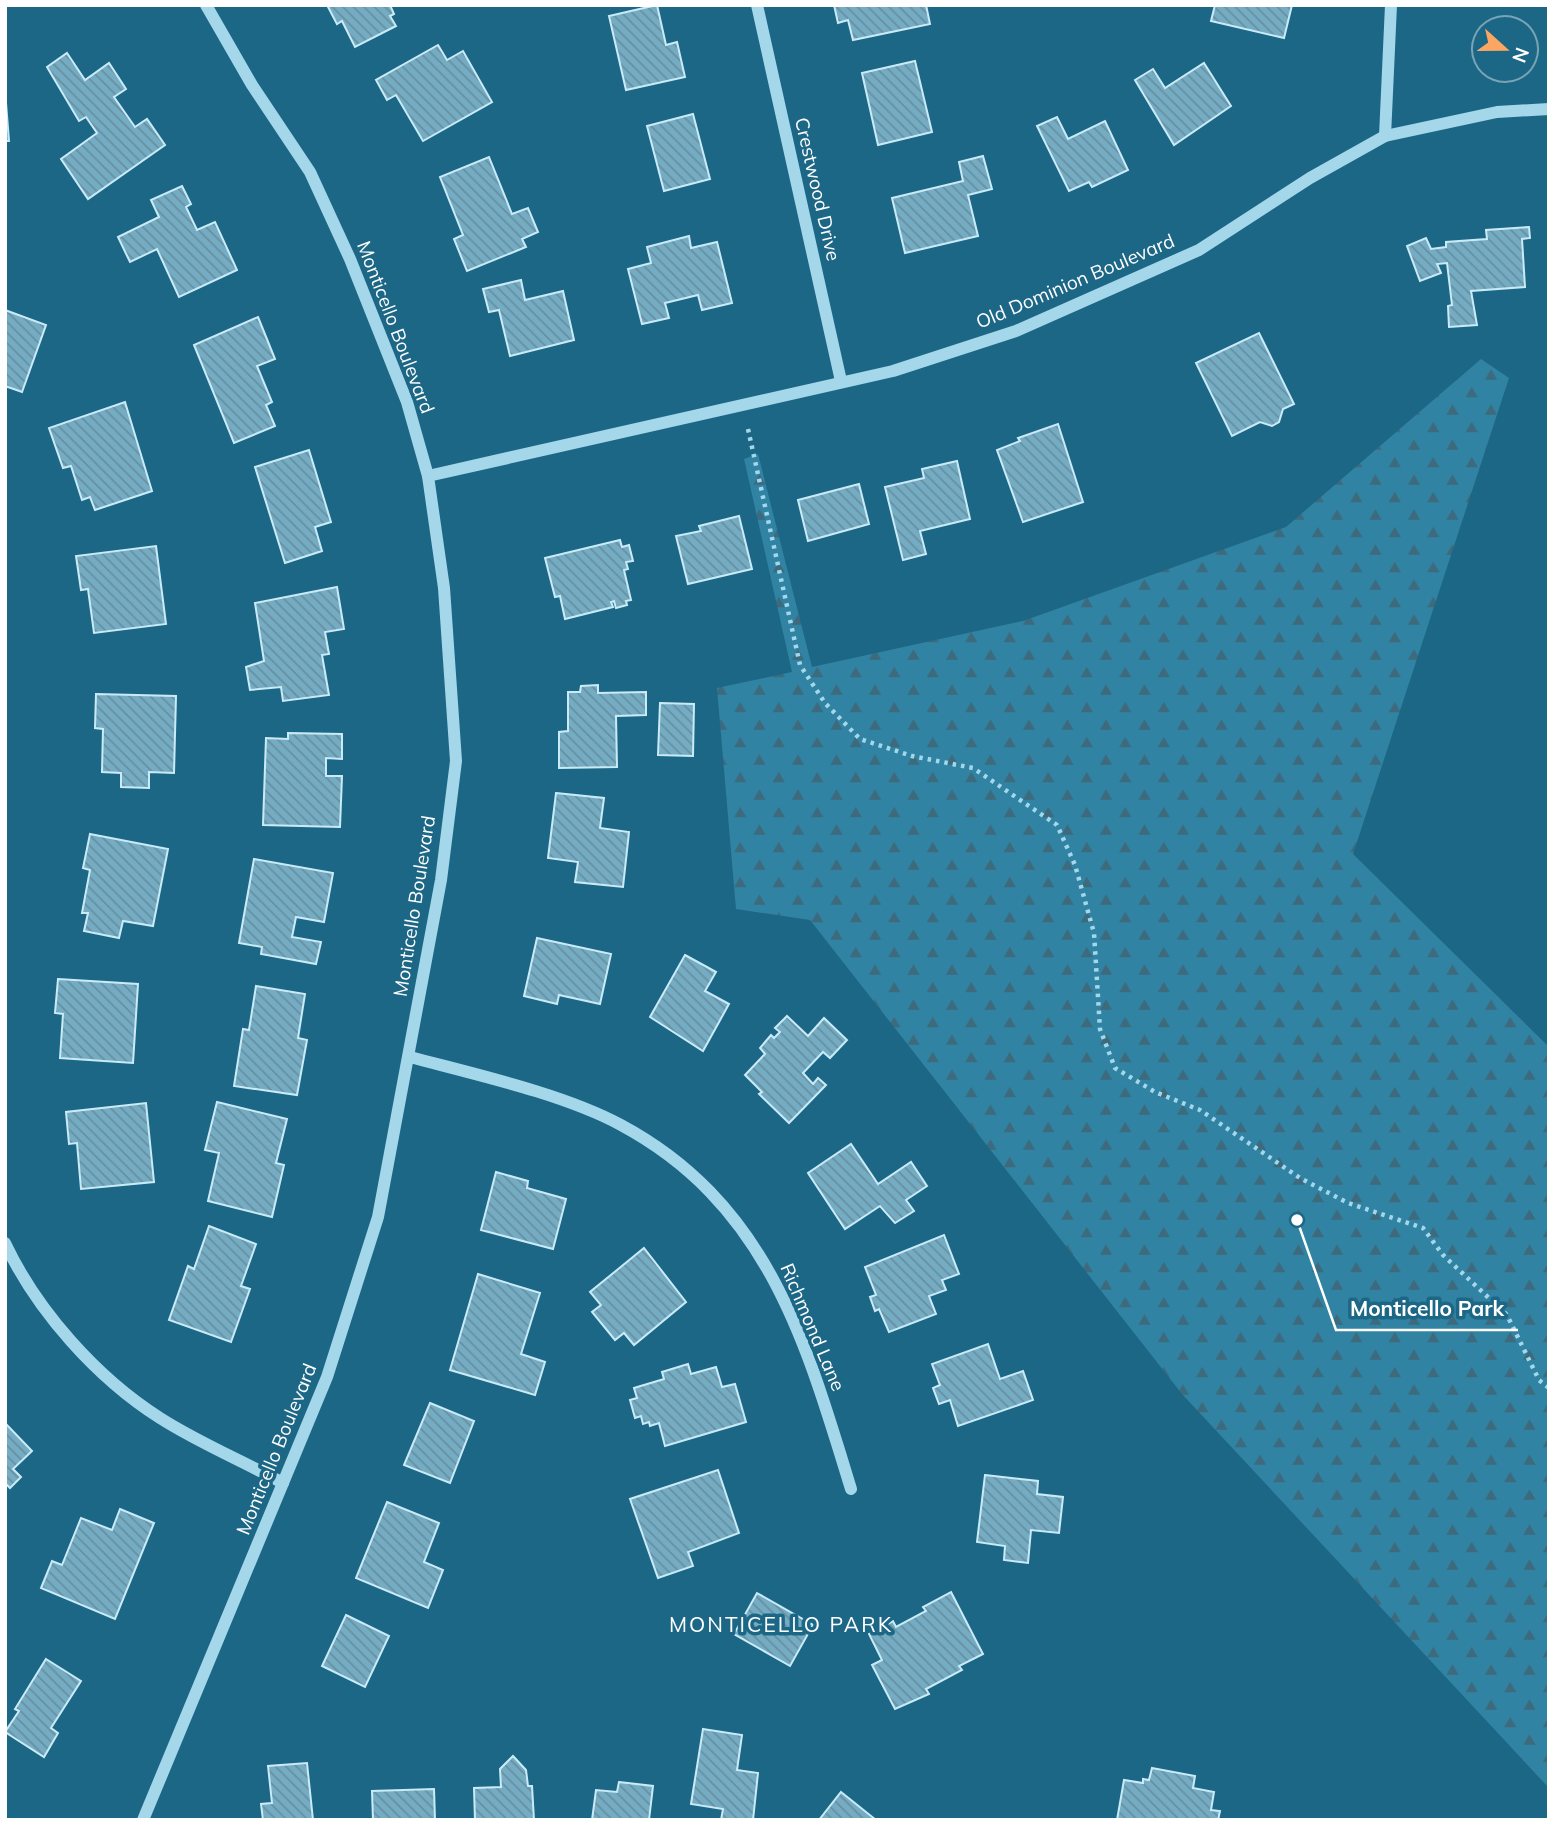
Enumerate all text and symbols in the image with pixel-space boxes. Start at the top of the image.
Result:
north arrow [1470,14,1540,84]
text: N [1507,44,1535,66]
street label: Crestwood Drive [790,115,846,263]
street label: Old Dominion Boulevard [972,228,1178,334]
street label: Monticello Boulevard [352,237,440,417]
street label: Monticello Boulevard [388,814,440,998]
street label: Richmond Lane [775,1260,851,1394]
callout: Monticello Park [1336,1288,1518,1330]
text: Monticello Park [1350,1295,1505,1321]
street label: Monticello Boulevard [231,1360,321,1538]
district label: MONTICELLO PARK [669,1611,893,1637]

